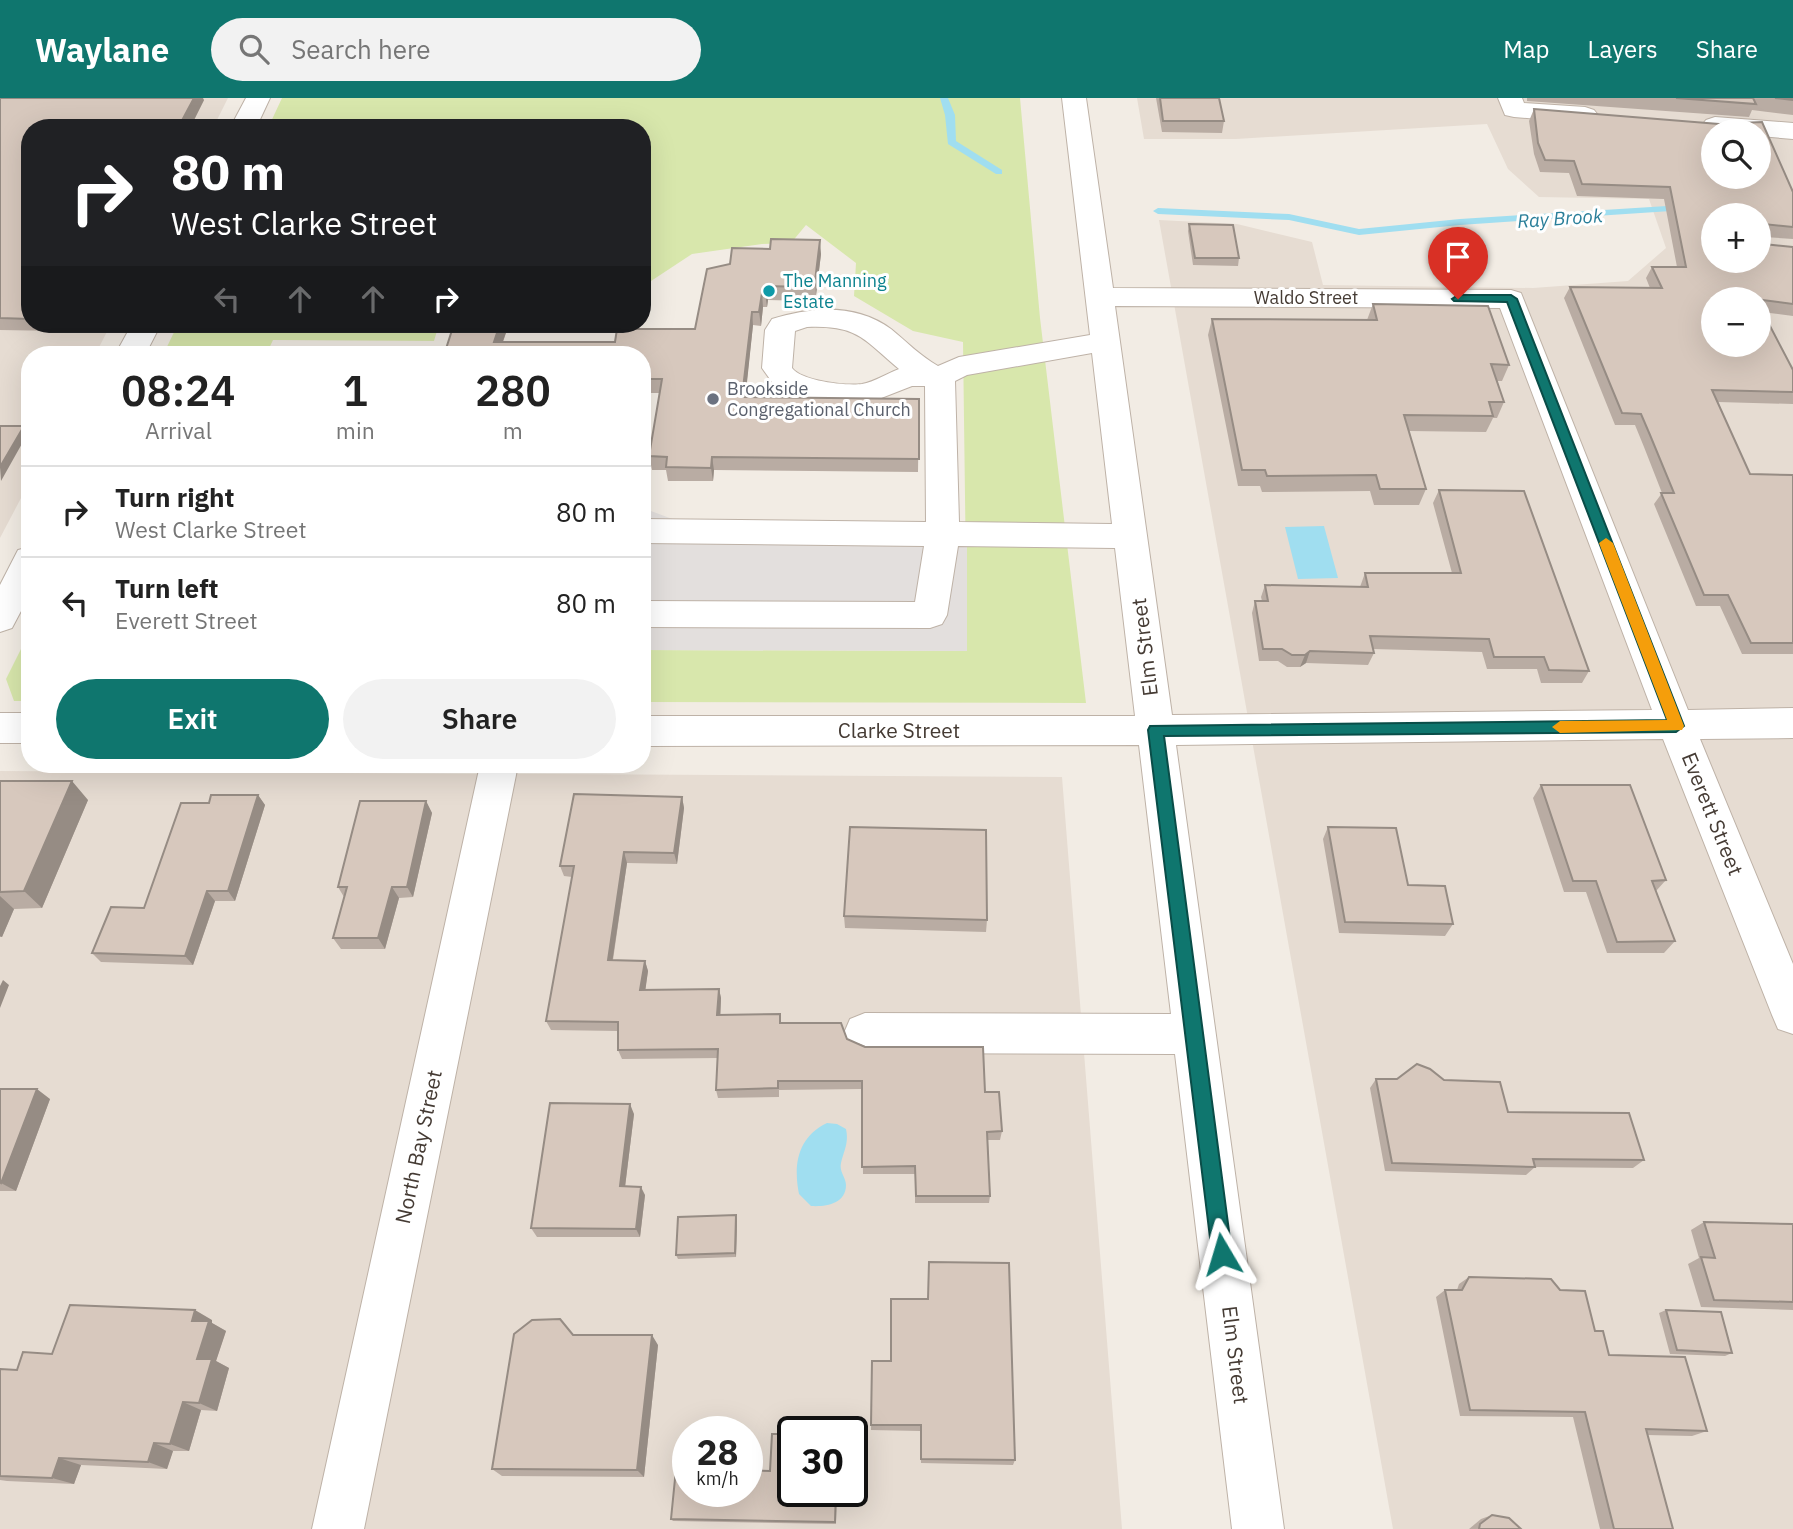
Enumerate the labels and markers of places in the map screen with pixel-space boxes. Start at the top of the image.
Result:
pin [1428,227,1488,299]
place label: The Manning Estate [783,269,887,313]
marker: The Manning Estate [761,283,777,299]
place label: Brookside Congregational Church [727,377,911,421]
marker: Brookside Congregational Church [705,391,721,407]

